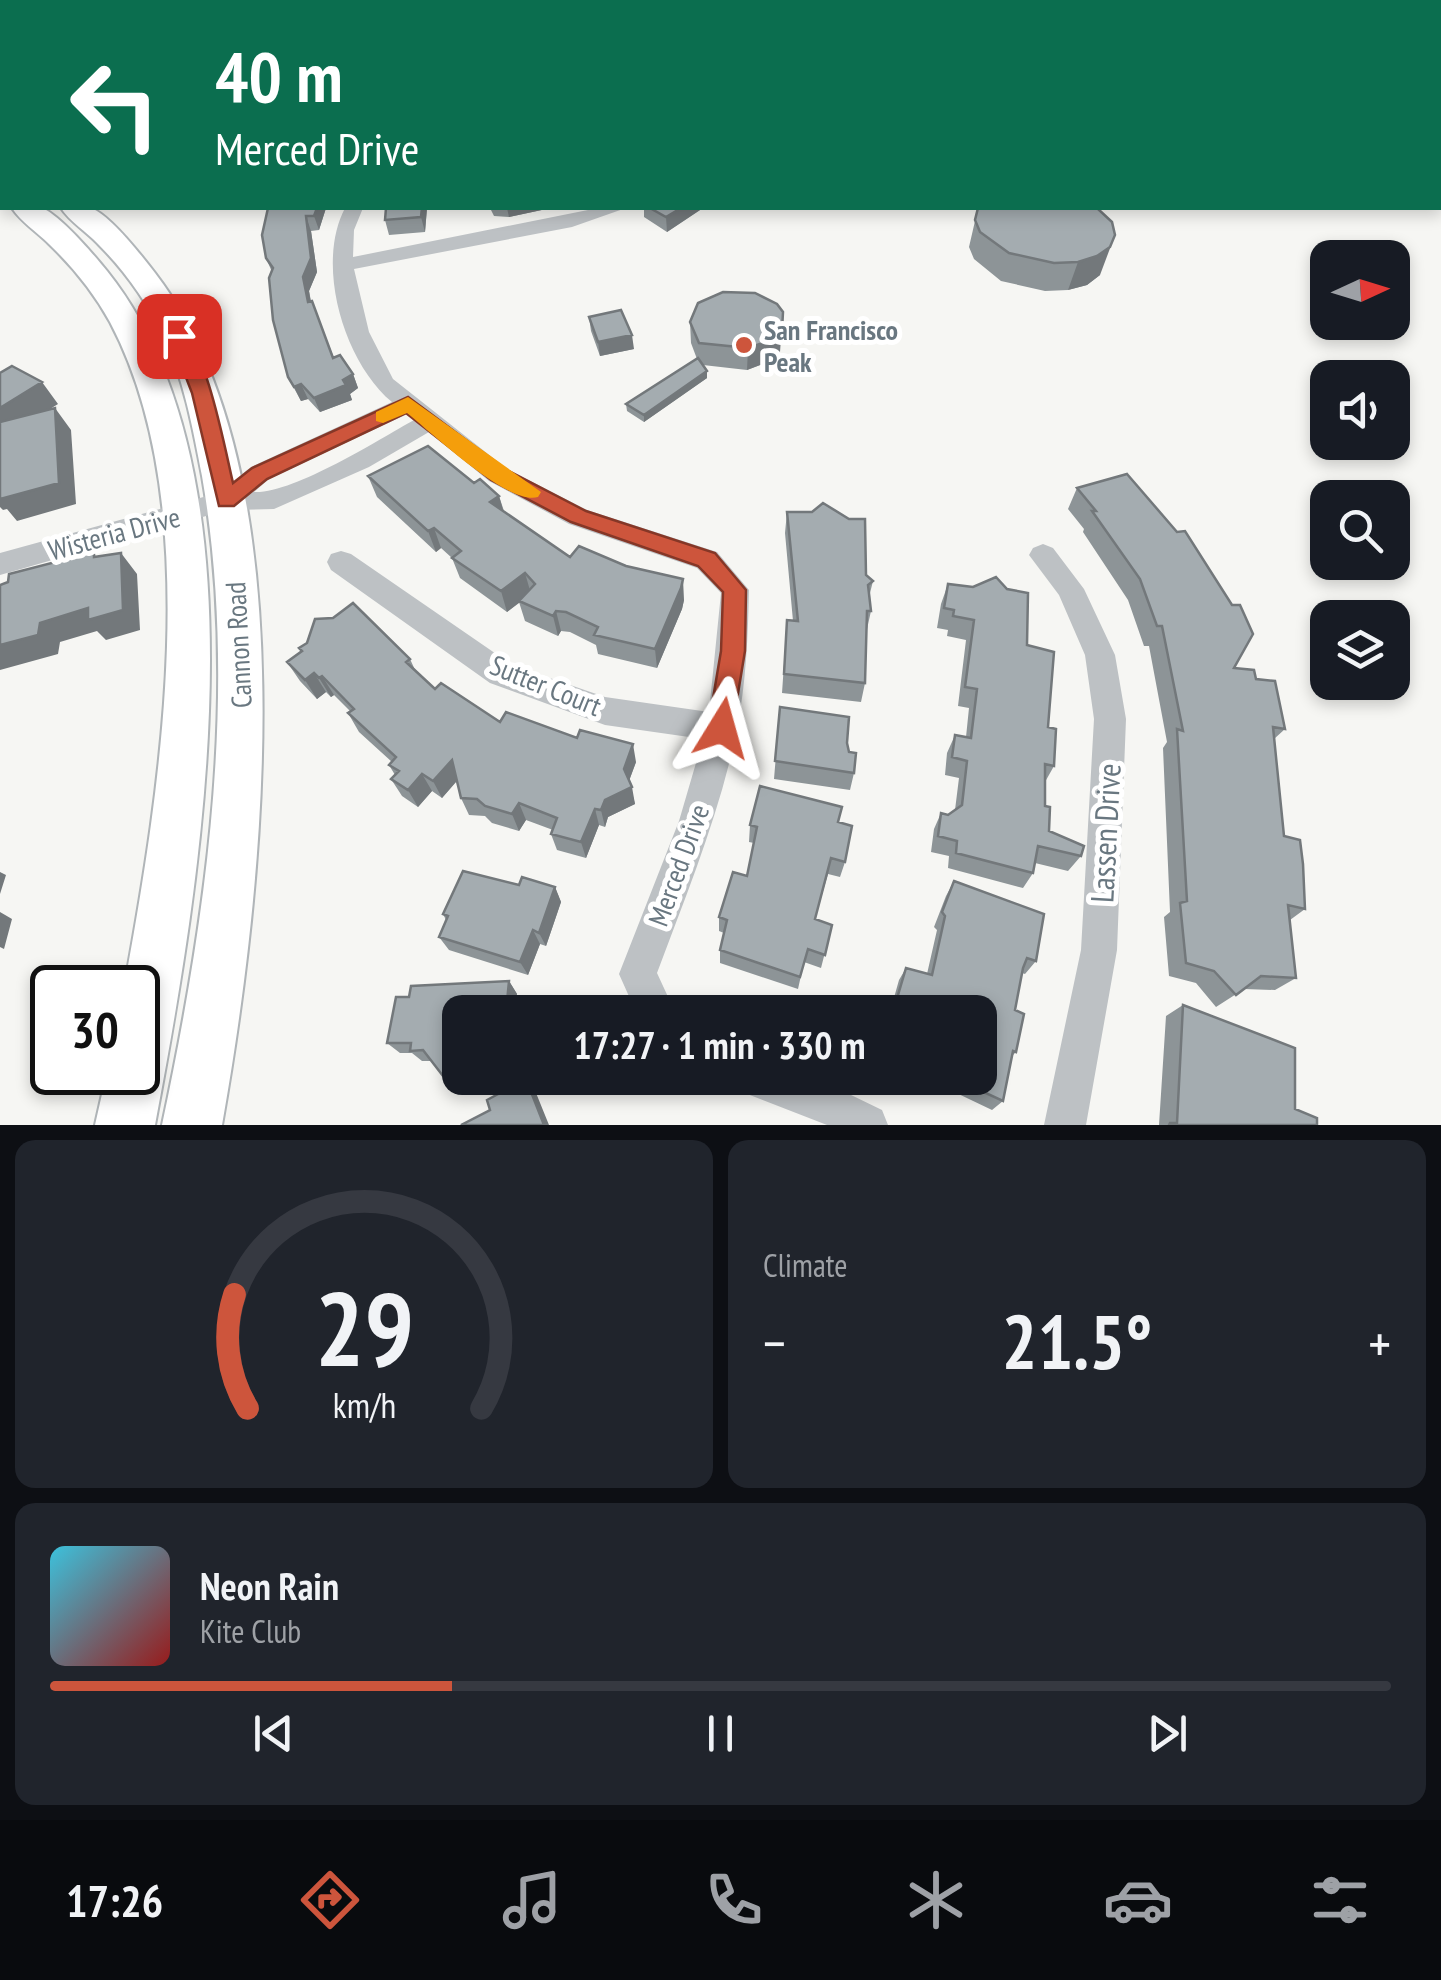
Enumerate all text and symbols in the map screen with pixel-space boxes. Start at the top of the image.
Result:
text: 40 m [215,31,343,121]
icon: left [50,40,180,170]
text: Merced Drive [215,119,419,177]
north arrow [1310,240,1410,340]
map controls [1310,240,1410,700]
pin [137,294,222,379]
icon: arrive [152,309,207,364]
place label: San Francisco Peak [764,311,898,380]
marker: San Francisco Peak [733,334,755,356]
button: sound [1310,360,1410,460]
button: search [1310,480,1410,580]
street label: Wisteria Drive [44,498,184,568]
street label: Cannon Road [216,581,260,709]
button: layers [1310,600,1410,700]
street label: Sutter Court [485,646,607,724]
position arrow [670,676,774,780]
street label: Lassen Drive [1080,762,1130,904]
street label: Merced Drive [639,799,717,931]
speed limit sign: 30 [30,965,160,1095]
text: 17:27 · 1 min · 330 m [573,1020,866,1069]
text: Climate [763,1244,847,1286]
text: 29 [314,1260,414,1395]
text: 21.5° [1002,1293,1152,1390]
text: − [763,1307,786,1378]
text: + [1368,1307,1391,1378]
text: km/h [332,1382,396,1428]
text: Neon Rain [200,1561,339,1610]
text: Kite Club [200,1610,301,1652]
icon: previous [246,1706,301,1761]
icon: pause [693,1706,748,1761]
icon: next [1140,1706,1195,1761]
icon: directions [295,1865,365,1935]
icon: music [497,1865,567,1935]
icon: phone [699,1865,769,1935]
icon: climate [901,1865,971,1935]
icon: car [1103,1865,1173,1935]
icon: filters [1305,1865,1375,1935]
text: 17:26 [66,1871,163,1929]

